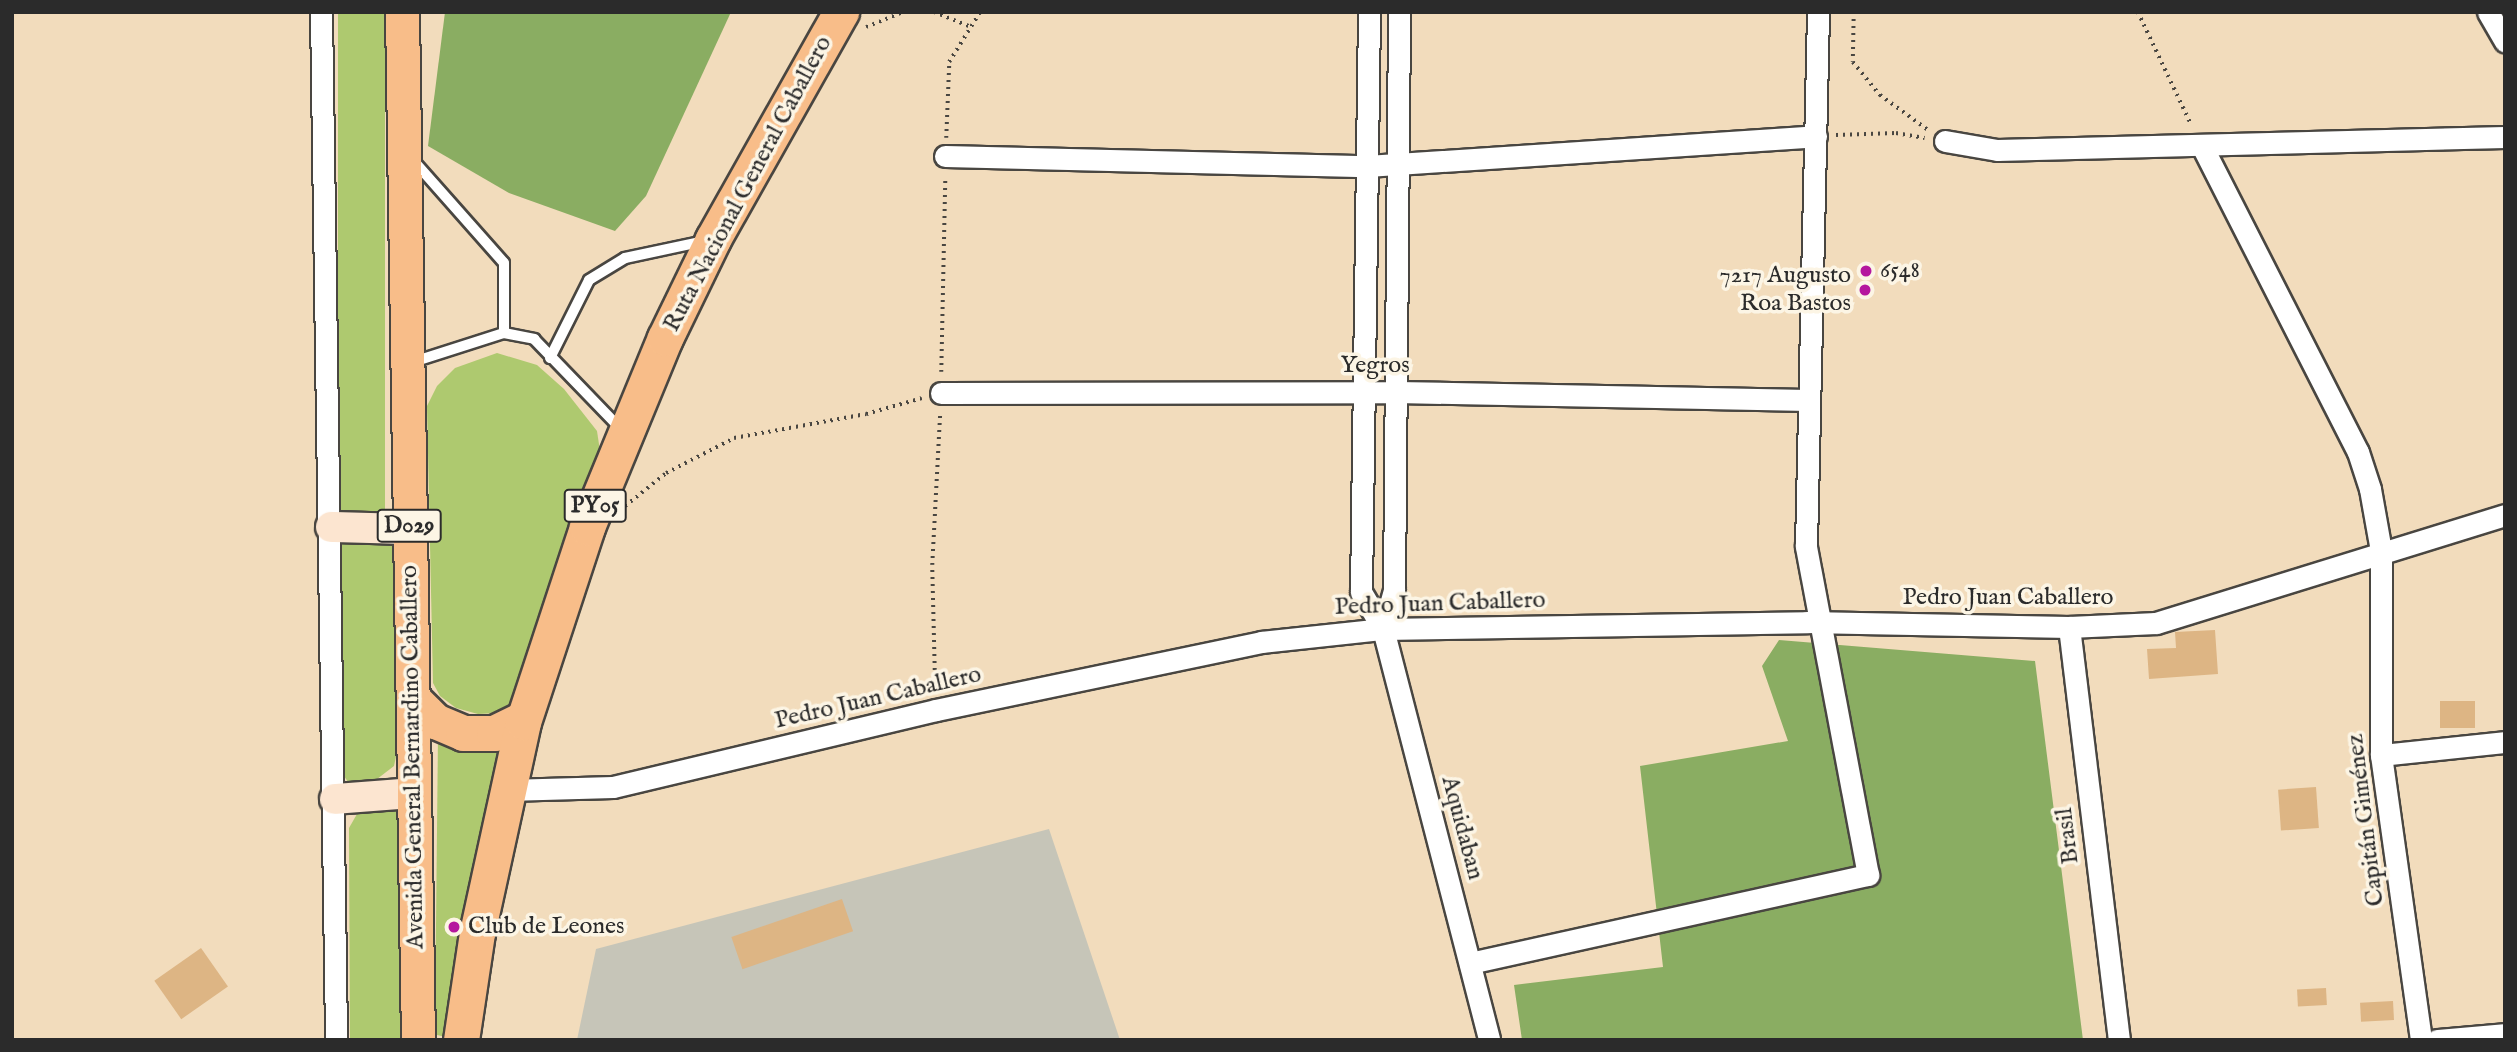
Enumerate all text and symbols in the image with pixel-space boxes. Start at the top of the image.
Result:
street label: Ruta Nacional General Caballero [658,31,838,337]
place label: 6548 [1880,257,1920,285]
place label: 7217 Augusto Roa Bastos [1719,262,1851,318]
marker: 6548 [1858,263,1874,279]
marker: 7217 Augusto Roa Bastos [1857,282,1873,298]
street label: Yegros [1340,352,1410,380]
road number: PY05 [564,486,626,526]
road number: D029 [376,506,442,546]
street label: Avenida General Bernardino Caballero [395,565,431,949]
street label: Pedro Juan Caballero [1903,584,2113,612]
street label: Pedro Juan Caballero [1334,586,1546,622]
street label: Pedro Juan Caballero [772,660,984,736]
street label: Capitán Giménez [2341,732,2391,908]
street label: Aquidaban [1434,773,1490,883]
street label: Brasil [2050,806,2086,866]
place label: Club de Leones [468,913,625,941]
marker: Club de Leones [446,919,462,935]

